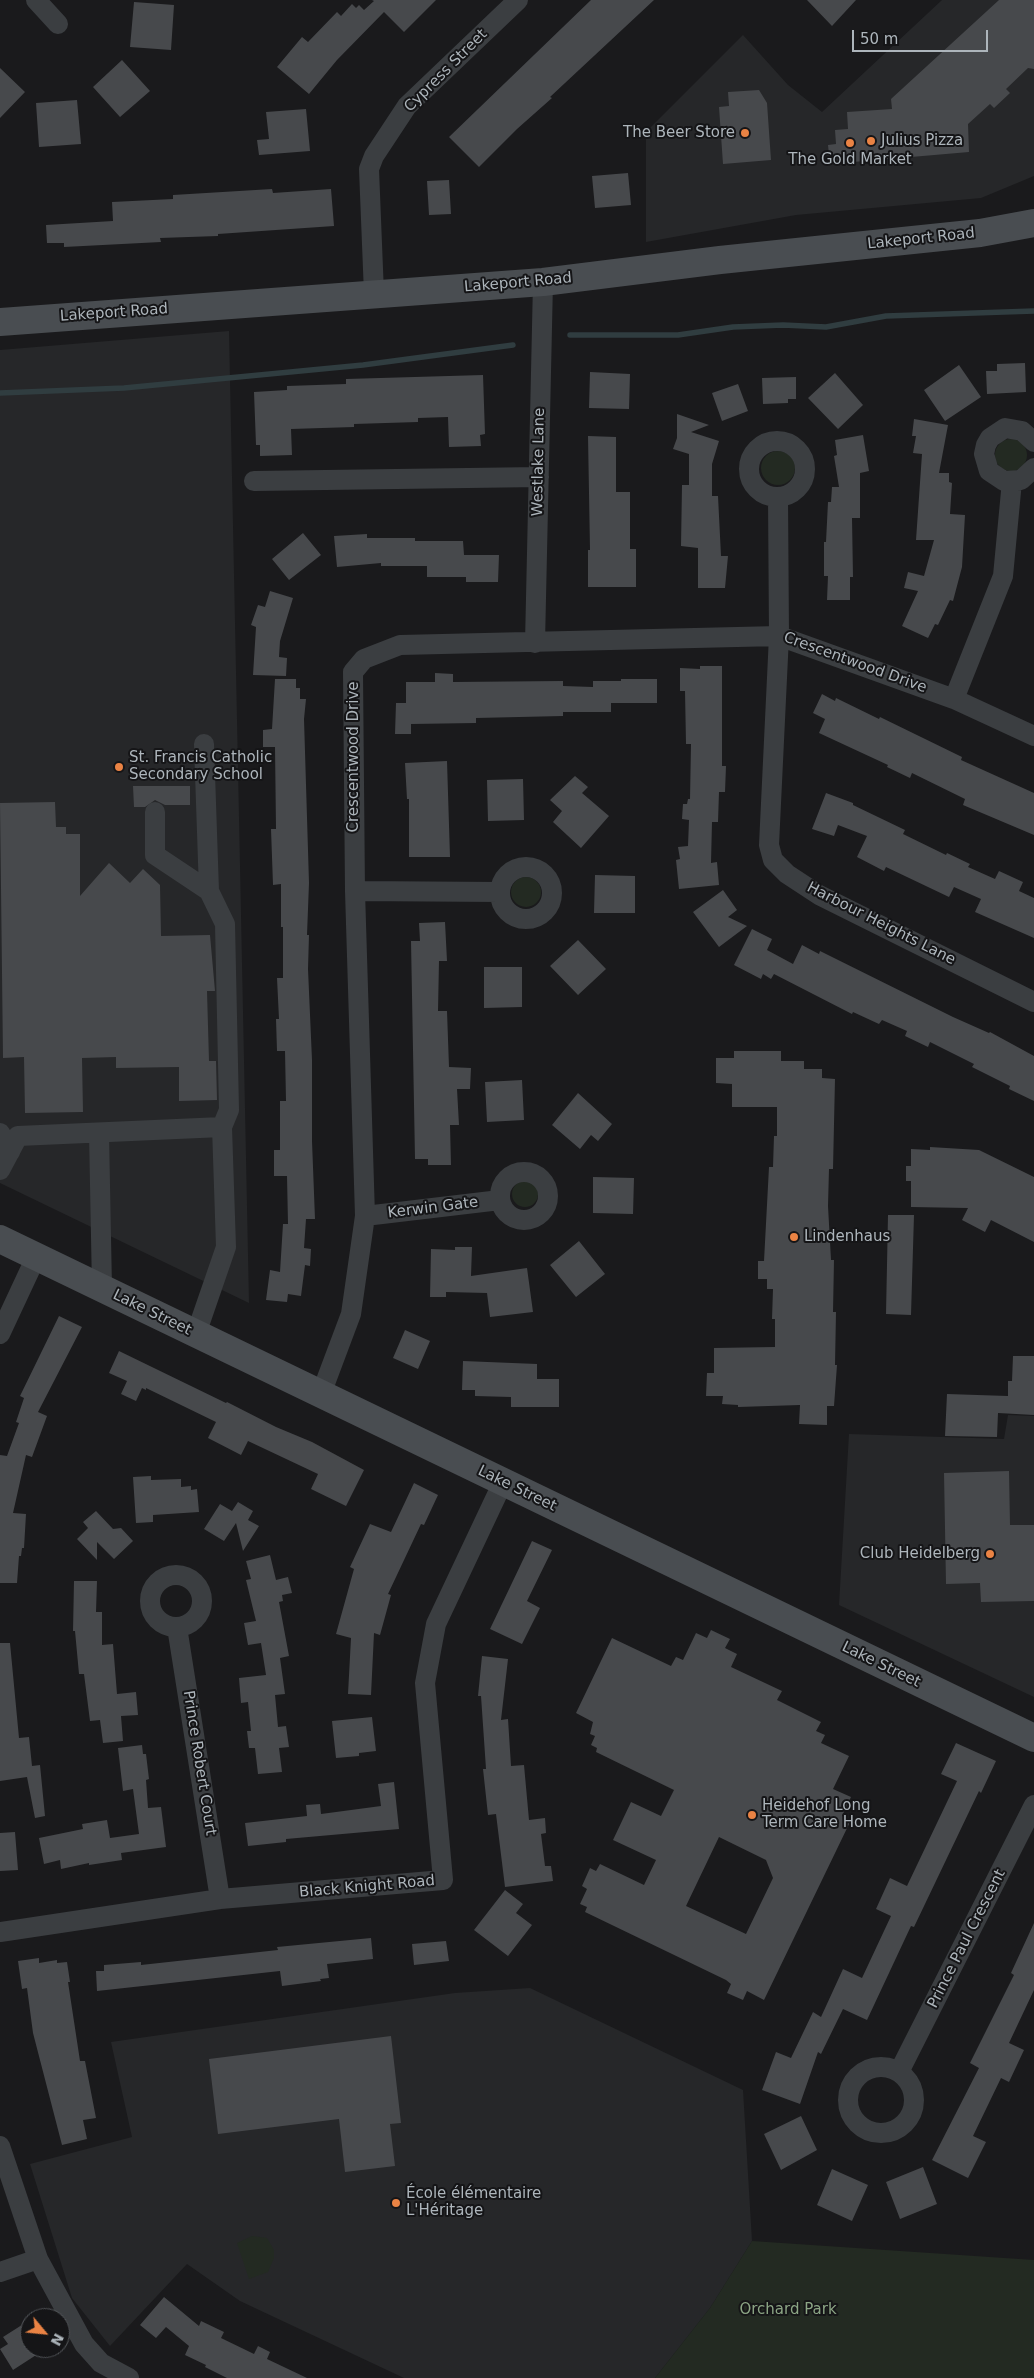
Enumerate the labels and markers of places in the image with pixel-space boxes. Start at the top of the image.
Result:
place label: The Beer Store [623,124,735,142]
marker: The Beer Store [739,127,751,139]
place label: Julius Pizza [881,132,963,150]
marker: Julius Pizza [865,135,877,147]
marker: The Gold Market [844,137,856,149]
place label: The Gold Market [788,151,912,169]
place label: St. Francis Catholic Secondary School [129,749,272,784]
marker: St. Francis Catholic Secondary School [113,761,125,773]
place label: Lindenhaus [804,1228,890,1246]
marker: Lindenhaus [788,1231,800,1243]
place label: Club Heidelberg [860,1545,980,1563]
marker: Club Heidelberg [984,1548,996,1560]
place label: Heidehof Long Term Care Home [762,1797,887,1832]
marker: Heidehof Long Term Care Home [746,1809,758,1821]
place label: École élémentaire L'Héritage [406,2185,541,2220]
marker: École élémentaire L'Héritage [390,2197,402,2209]

